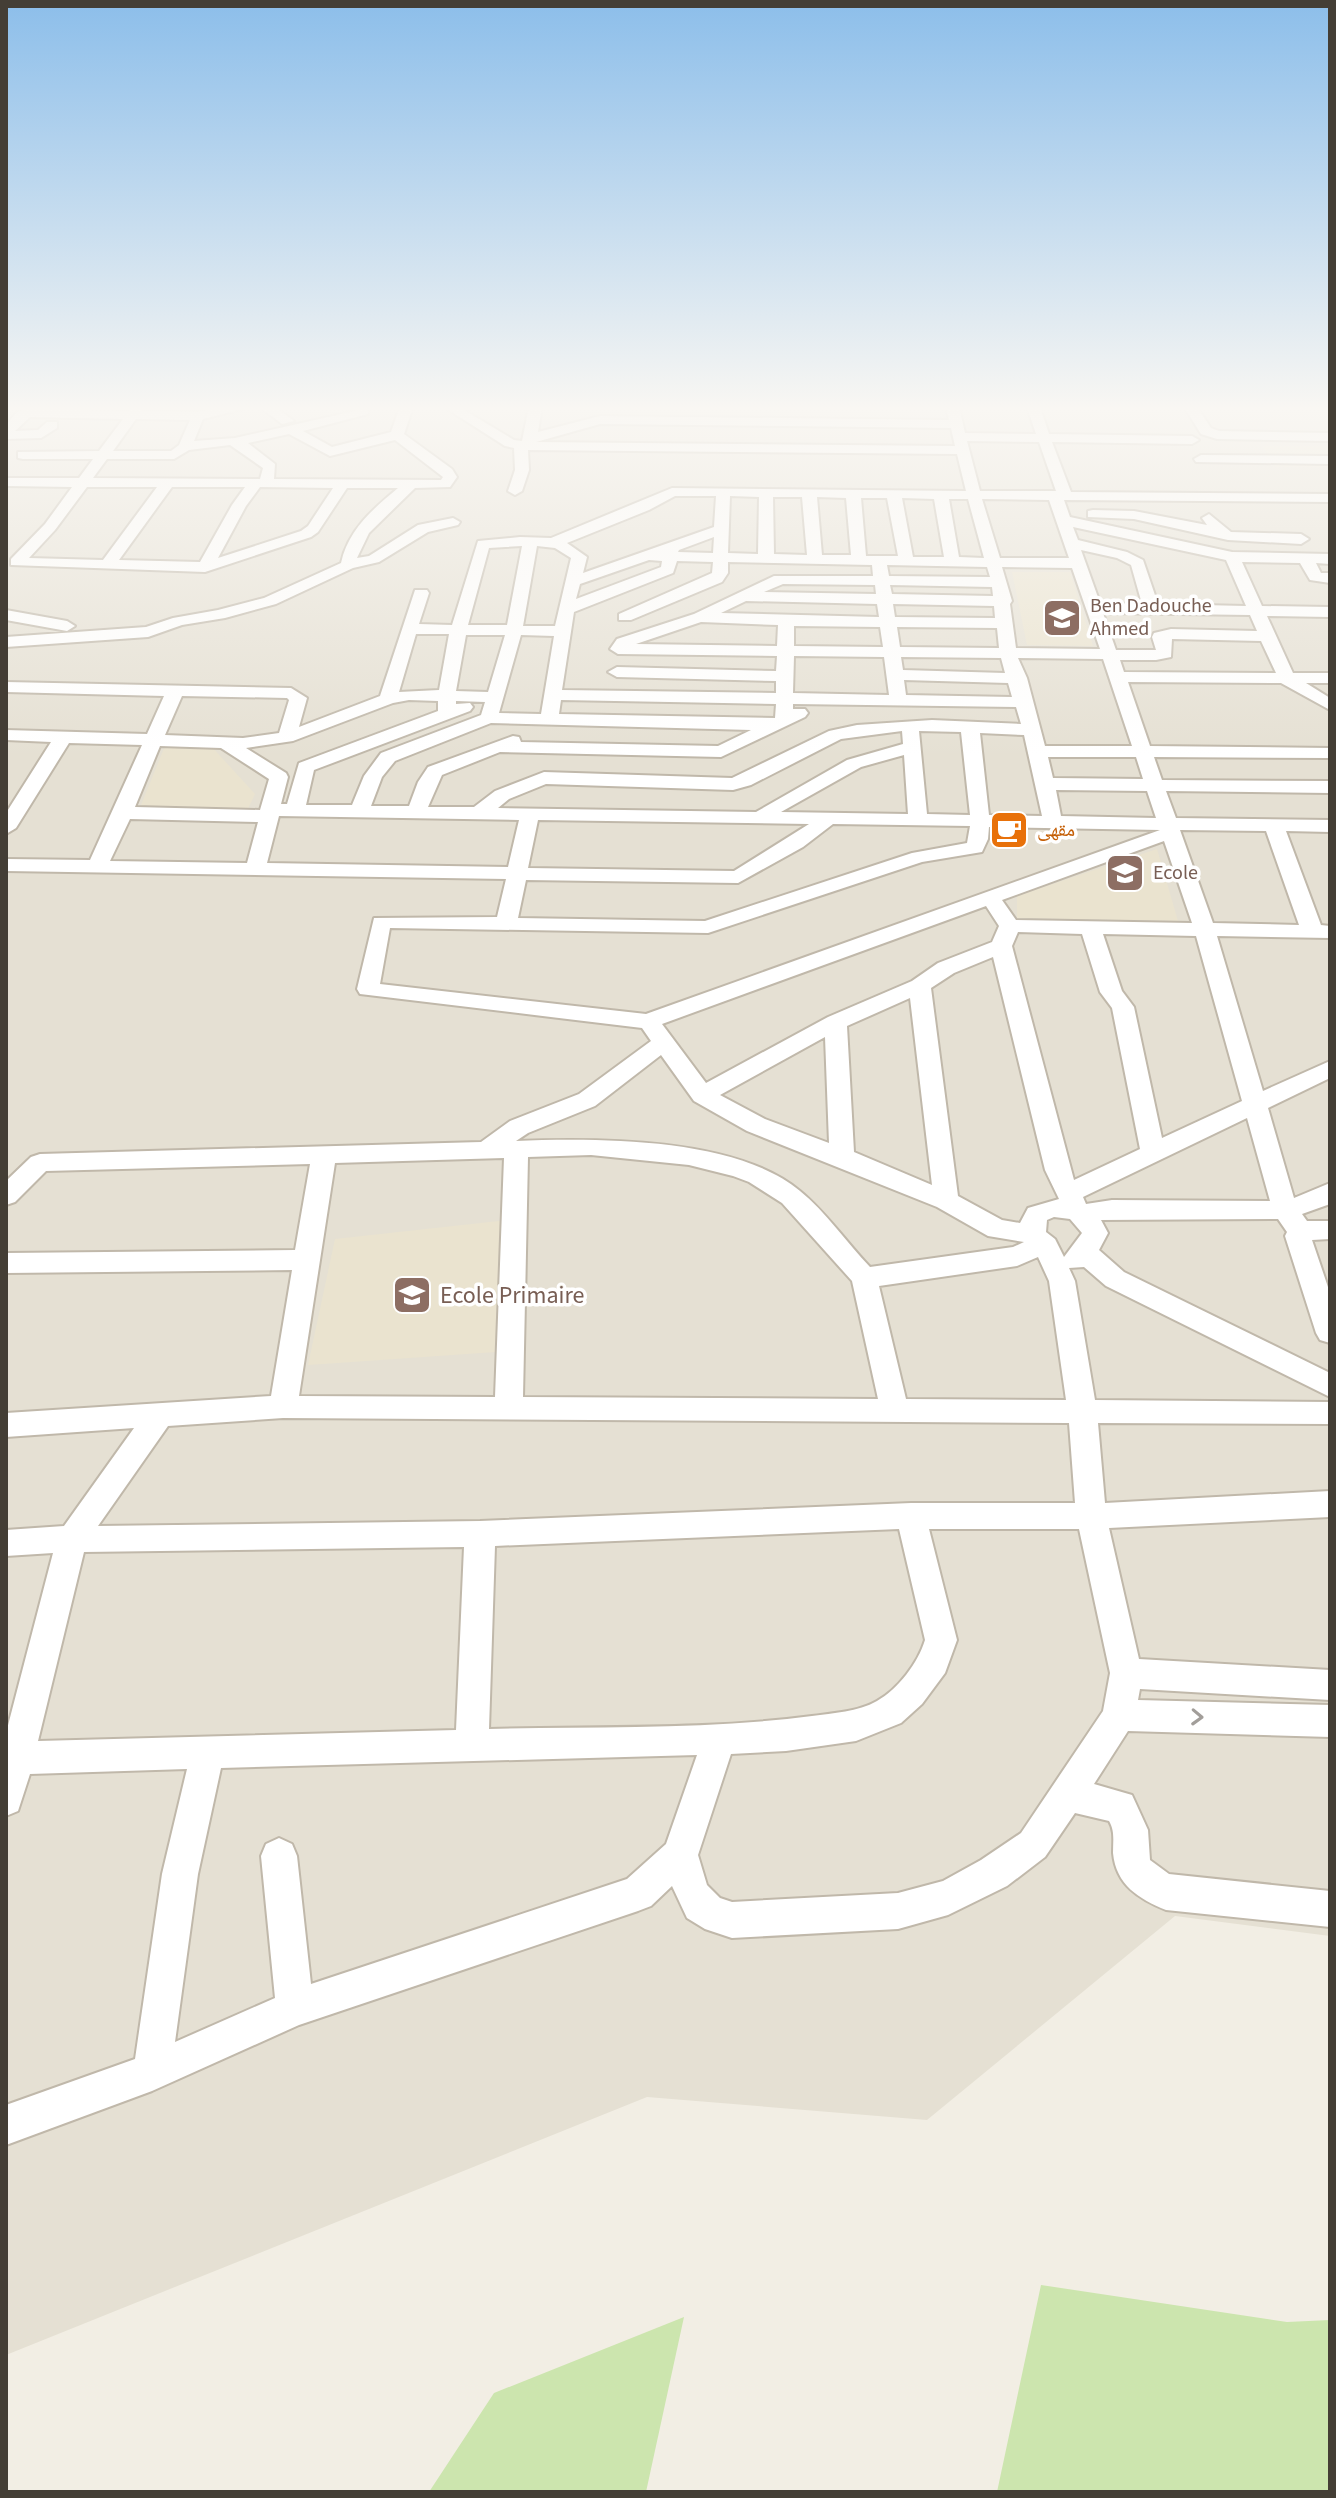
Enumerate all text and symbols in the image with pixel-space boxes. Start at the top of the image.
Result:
place label: Ben Dadouche Ahmed [1090,592,1212,643]
school or university icon: Ben Dadouche Ahmed [1041,597,1083,639]
cafe icon: مقهى [988,809,1030,851]
place label: مقهى [1037,816,1075,844]
school or university icon: Ecole [1104,852,1146,894]
place label: Ecole [1153,859,1198,887]
school or university icon: Ecole Primaire [391,1274,433,1316]
place label: Ecole Primaire [440,1278,584,1313]
one-way arrow [1191,1709,1204,1726]

